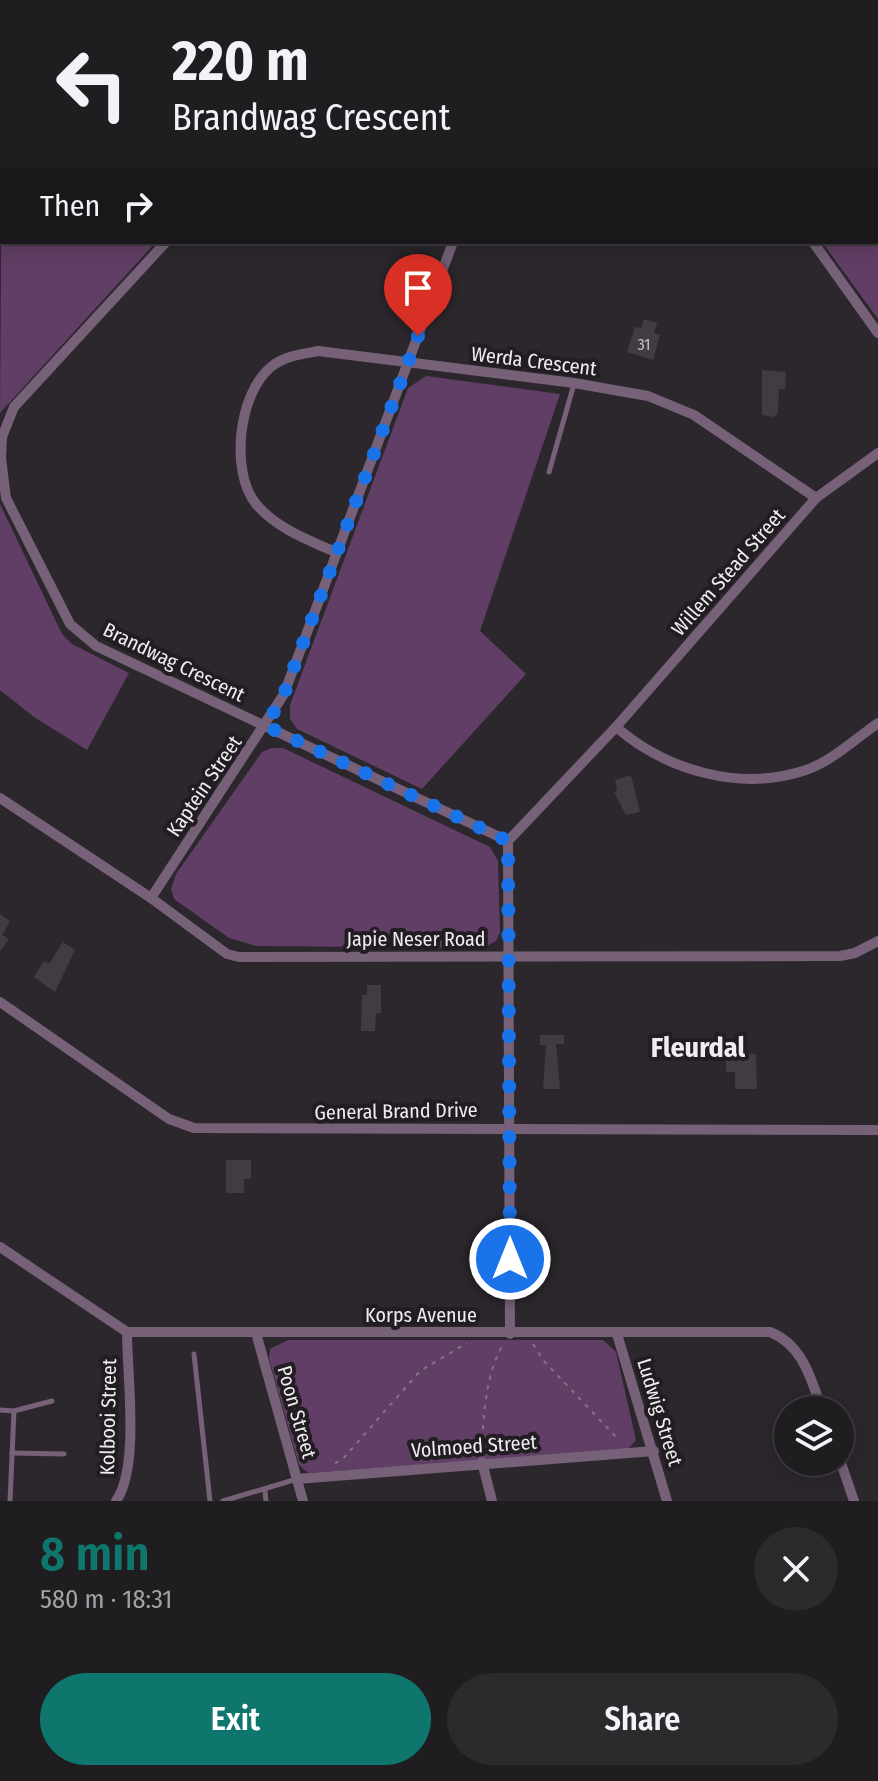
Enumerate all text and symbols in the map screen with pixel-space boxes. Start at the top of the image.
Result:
text: 220 m [172,28,309,95]
icon: left [40,32,144,136]
text: Brandwag Crescent [172,96,451,140]
icon: right [116,184,160,228]
text: Then [40,188,100,224]
pin [384,254,452,336]
icon: arrive [396,266,440,310]
house number: 31 [637,335,651,354]
street label: Werda Crescent [470,341,599,381]
street label: Willem Stead Street [666,503,790,641]
street label: Brandwag Crescent [99,617,249,707]
street label: Kaptein Street [161,731,247,841]
street label: Japie Neser Road [346,927,486,951]
district label: Fleurdal [651,1031,746,1064]
street label: General Brand Drive [314,1098,478,1124]
position arrow [468,1217,552,1301]
street label: Korps Avenue [365,1303,477,1327]
street label: Ludwig Street [632,1355,688,1469]
street label: Kolbooi Street [95,1358,121,1476]
street label: Poon Street [272,1363,322,1462]
map controls [774,1396,854,1476]
button: layers [774,1396,854,1476]
street label: Volmoed Street [410,1430,538,1462]
text: 8 min [40,1525,150,1583]
button: close [754,1527,838,1611]
text: 580 m · 18:31 [40,1584,172,1615]
button: Exit [40,1673,431,1765]
button: Share [447,1673,838,1765]

